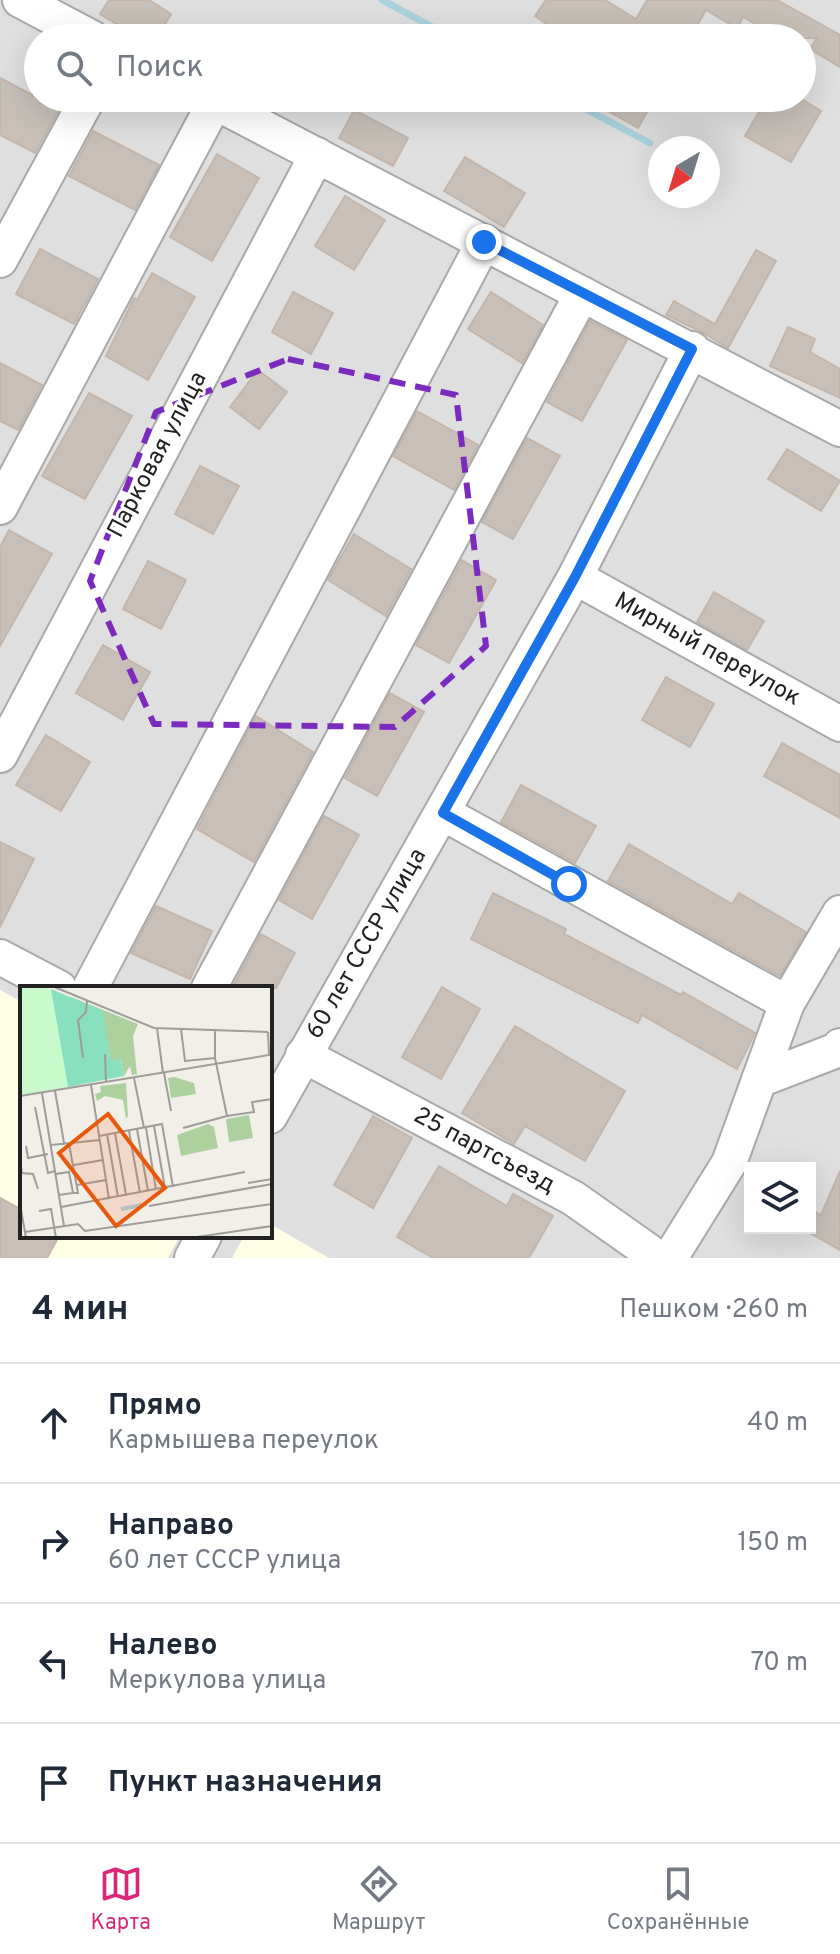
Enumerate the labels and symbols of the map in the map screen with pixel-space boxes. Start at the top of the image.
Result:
north arrow [648,136,720,208]
route end [466,224,502,260]
street label: Парковая улица [102,367,214,543]
street label: Мирный переулок [609,586,805,714]
street label: 60 лет СССР улица [300,843,434,1045]
route start [551,866,587,902]
inset map [20,986,272,1238]
street label: 25 партсъезд [408,1101,560,1201]

